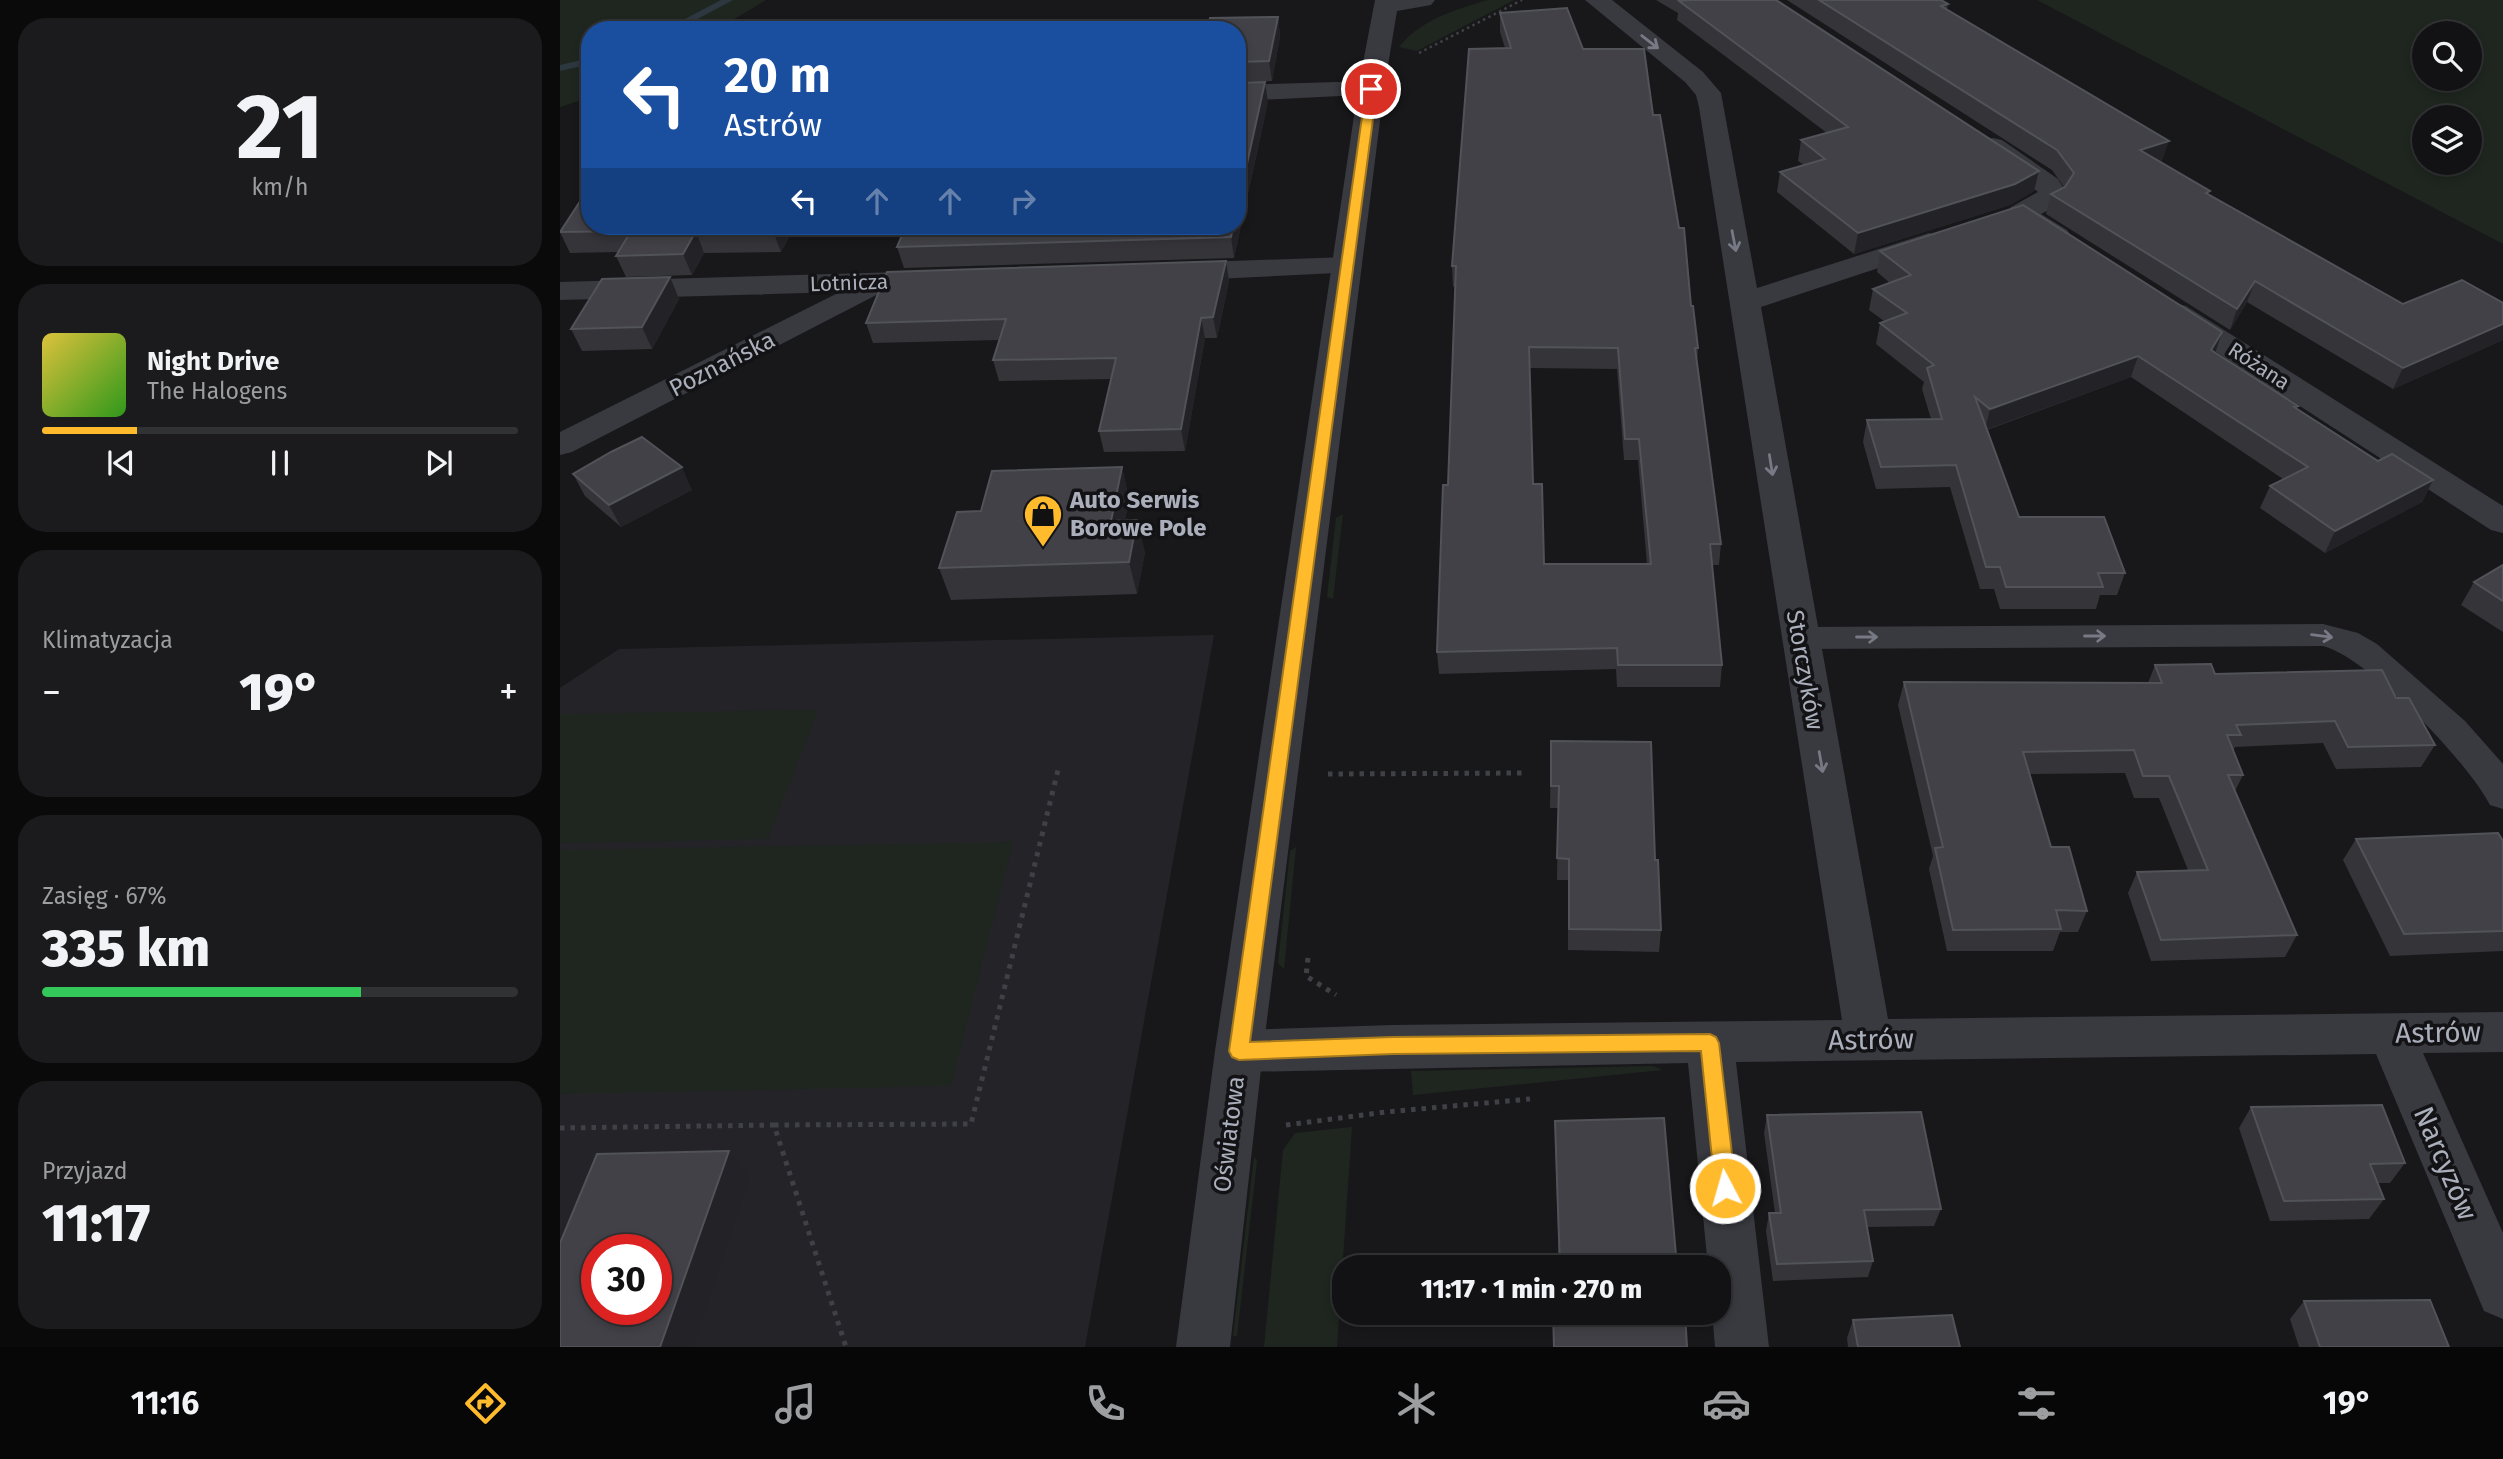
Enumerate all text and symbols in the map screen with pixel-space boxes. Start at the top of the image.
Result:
map controls [2412,21,2482,175]
button: search [2412,21,2482,91]
one-way arrow [1641,35,1659,50]
text: 20 m [724,46,831,105]
icon: left [609,49,700,140]
pin [1341,59,1401,119]
icon: arrive [1352,70,1390,108]
text: 21 [236,73,324,182]
button: layers [2412,105,2482,175]
text: Astrów [724,106,822,144]
text: km/h [252,173,308,201]
icon: left [785,182,823,220]
icon: ahead [858,182,896,220]
icon: ahead [931,182,969,220]
icon: right [1004,182,1042,220]
one-way arrow [1728,229,1741,252]
street label: Lotnicza [809,269,889,297]
street label: Poznańska [664,325,780,403]
street label: Różana [2223,336,2295,396]
text: Night Drive [147,346,279,377]
text: The Halogens [147,377,287,405]
icon: previous [102,444,140,482]
icon: pause [261,444,299,482]
icon: next [420,444,458,482]
one-way arrow [1765,454,1778,476]
place label: Auto Serwis Borowe Pole [1069,486,1207,542]
shop icon: Auto Serwis Borowe Pole [1022,493,1064,548]
street label: Storczyków [1781,608,1829,732]
text: Klimatyzacja [42,626,173,654]
one-way arrow [2083,629,2106,642]
one-way arrow [1856,630,1879,644]
one-way arrow [2310,630,2333,643]
text: 19° [239,661,321,724]
text: − [42,669,61,715]
text: + [499,669,518,715]
one-way arrow [1815,750,1828,773]
text: Zasięg · 67% [42,882,167,910]
text: 335 km [42,917,210,980]
street label: Astrów [2395,1015,2481,1050]
street label: Astrów [1828,1022,1914,1057]
street label: Oświatowa [1208,1074,1250,1194]
street label: Narcyzów [2407,1102,2484,1225]
position arrow [1688,1151,1762,1225]
text: Przyjazd [42,1157,128,1185]
text: 11:17 [42,1192,150,1255]
speed limit sign: 30 [581,1234,672,1325]
text: 11:17 · 1 min · 270 m [1421,1274,1642,1305]
icon: directions [461,1379,510,1428]
icon: music [771,1379,820,1428]
icon: phone [1081,1379,1130,1428]
icon: climate [1392,1379,1441,1428]
icon: car [1702,1379,1751,1428]
icon: filters [2012,1379,2061,1428]
text: 11:16 [131,1384,199,1422]
text: 19° [2323,1384,2372,1422]

